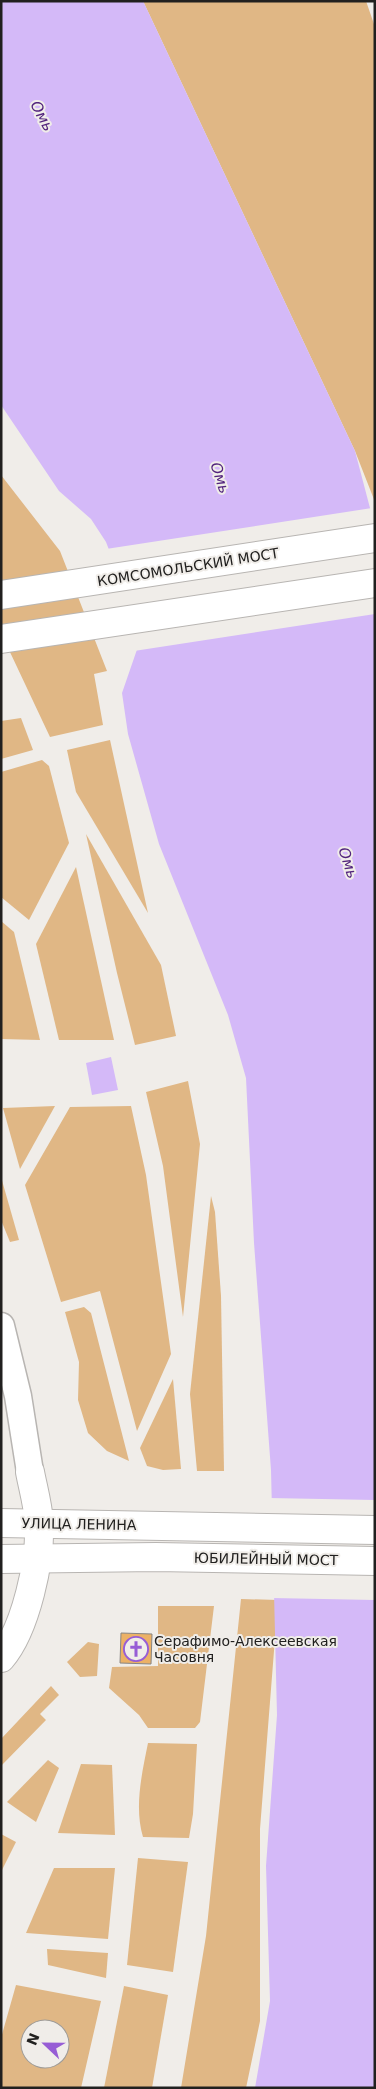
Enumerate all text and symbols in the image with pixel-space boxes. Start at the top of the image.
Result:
water label: Омь [27,98,57,134]
water label: Омь [207,460,233,496]
street label: КОМСОМОЛЬСКИЙ МОСТ [96,544,280,589]
water label: Омь [335,845,361,881]
street label: УЛИЦА ЛЕНИНА [21,1515,137,1533]
street label: ЮБИЛЕЙНЫЙ МОСТ [194,1549,339,1568]
place label: Серафимо-Алексеевская Часовня [154,1633,337,1665]
church icon: Серафимо-Алексеевская Часовня [123,1636,149,1662]
north arrow [20,2019,70,2069]
text: N [23,2031,43,2048]

